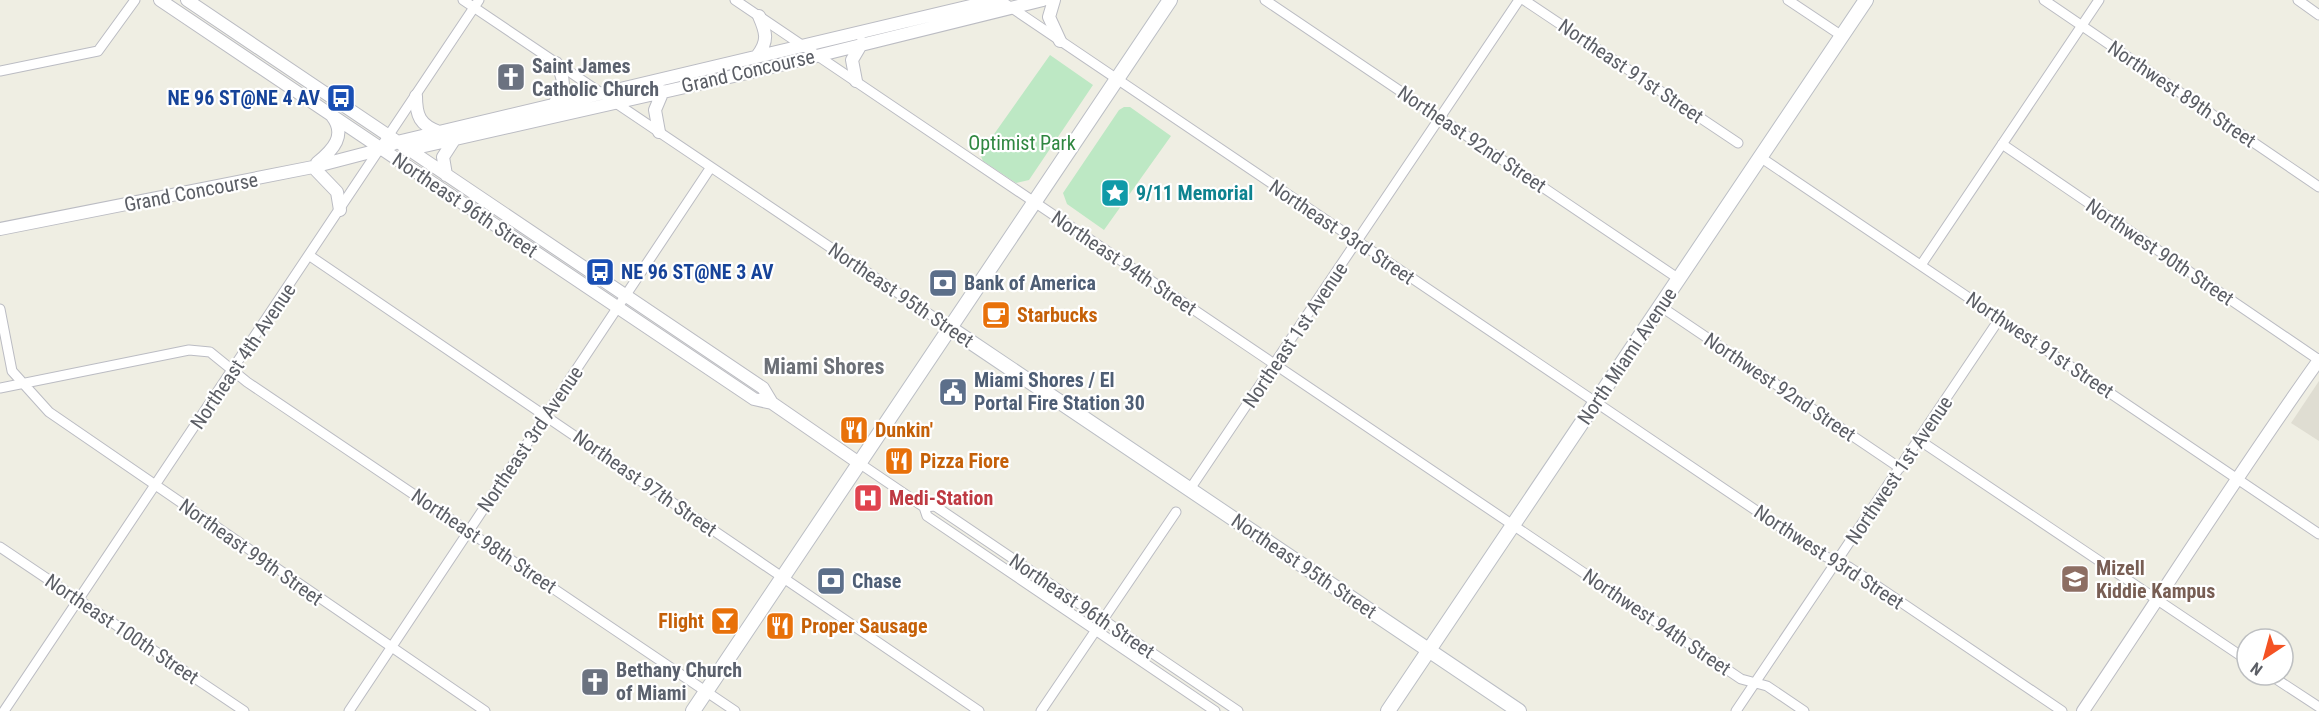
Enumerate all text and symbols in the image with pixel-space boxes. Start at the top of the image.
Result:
street label: Northeast 91st Street [1554,14,1708,128]
street label: Northwest 89th Street [2103,36,2261,152]
street label: Grand Concourse [679,44,817,98]
place label: Saint James Catholic Church [532,54,659,101]
church icon: Saint James Catholic Church [495,61,527,93]
street label: Northeast 92nd Street [1393,80,1551,198]
bus stop icon: NE 96 ST@NE 4 AV [325,82,357,114]
place label: NE 96 ST@NE 4 AV [167,86,320,110]
park label: Optimist Park [968,131,1076,155]
street label: Northeast 96th Street [388,148,542,263]
street label: Grand Concourse [122,167,260,217]
street label: Northeast 93rd Street [1265,174,1419,290]
place icon: 9/11 Memorial [1099,177,1131,209]
place label: 9/11 Memorial [1136,181,1253,205]
street label: Northwest 90th Street [2081,194,2239,310]
street label: Northeast 94th Street [1047,206,1201,321]
street label: Northeast 95th Street [824,238,978,353]
bus stop icon: NE 96 ST@NE 3 AV [584,256,616,288]
street label: Northeast 1st Avenue [1237,258,1353,412]
place label: NE 96 ST@NE 3 AV [621,260,774,284]
bank icon: Bank of America [927,267,959,299]
place label: Bank of America [964,271,1096,295]
street label: Northeast 4th Avenue [185,278,301,434]
street label: North Miami Avenue [1572,283,1682,429]
street label: Northwest 91st Street [1962,287,2118,403]
cafe icon: Starbucks [980,299,1012,331]
place label: Starbucks [1017,303,1098,327]
street label: Northwest 92nd Street [1700,327,1860,447]
district label: Miami Shores [764,354,884,379]
street label: Northeast 3rd Avenue [472,361,588,517]
place label: Miami Shores / El Portal Fire Station 30 [974,368,1145,415]
public building icon: Miami Shores / El Portal Fire Station 30 [937,376,969,408]
street label: Northwest 1st Avenue [1840,391,1958,549]
restaurant icon: Dunkin' [838,414,870,446]
place label: Dunkin' [875,418,933,442]
street label: Northeast 97th Street [569,424,722,542]
restaurant icon: Pizza Fiore [883,445,915,477]
place label: Pizza Fiore [920,449,1009,473]
hospital icon: Medi-Station [852,482,884,514]
street label: Northeast 98th Street [407,484,561,599]
place label: Medi-Station [889,486,993,510]
street label: Northeast 99th Street [175,493,328,611]
street label: Northwest 93rd Street [1750,500,1908,614]
street label: Northeast 95th Street [1227,509,1381,624]
street label: Northeast 96th Street [1005,549,1159,664]
place label: Mizell Kiddie Kampus [2096,556,2215,603]
school or university icon: Mizell Kiddie Kampus [2059,563,2091,595]
street label: Northwest 94th Street [1578,564,1736,680]
bank icon: Chase [815,565,847,597]
street label: Northeast 100th Street [41,569,203,689]
place label: Chase [852,569,901,593]
bar icon: Flight [709,605,741,637]
place label: Flight [658,609,704,633]
restaurant icon: Proper Sausage [764,610,796,642]
place label: Proper Sausage [801,614,928,638]
north arrow [2235,627,2295,687]
place label: Bethany Church of Miami [616,658,742,705]
text: N [2247,658,2266,679]
church icon: Bethany Church of Miami [579,666,611,698]

